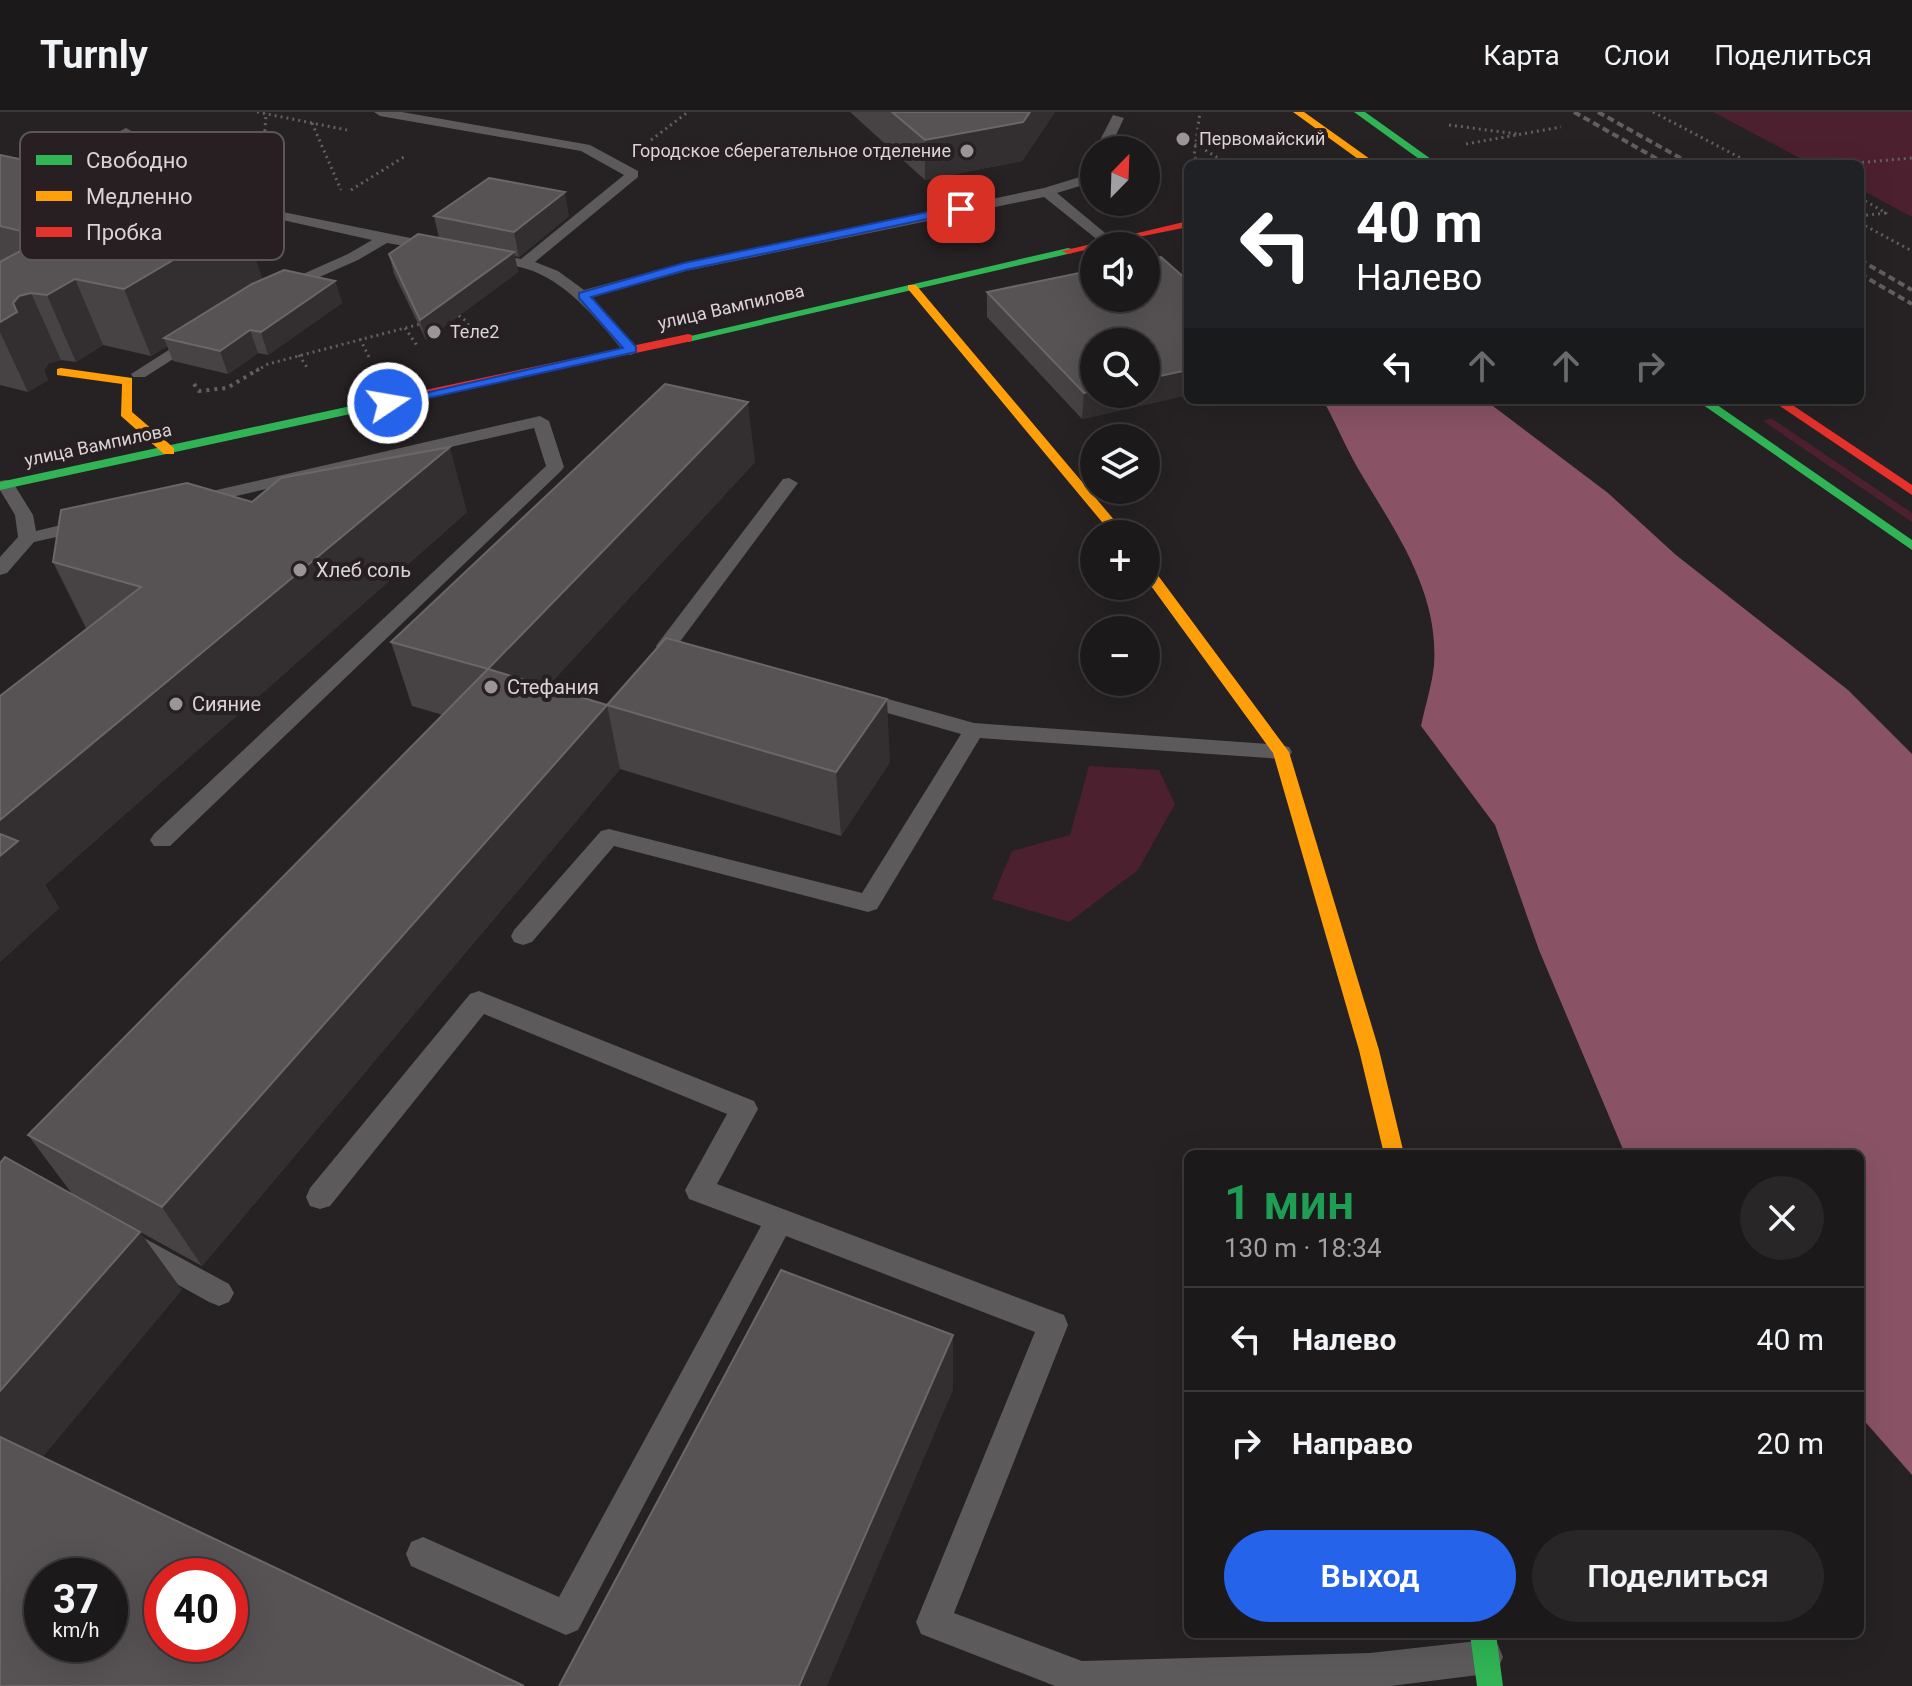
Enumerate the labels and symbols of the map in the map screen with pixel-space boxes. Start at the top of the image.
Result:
place label: Первомайский [1199,128,1326,149]
marker: Первомайский [1174,130,1192,148]
legend [20,132,284,260]
north arrow [1080,136,1160,216]
place label: Городское сберегательное отделение [632,140,951,161]
marker: Городское сберегательное отделение [958,142,976,160]
text: Свободно [86,148,188,173]
pin [927,175,995,243]
text: Медленно [86,184,192,209]
text: Пробка [86,220,162,245]
street label: улица Вампилова [656,279,806,334]
place label: Теле2 [450,321,499,342]
marker: Теле2 [425,323,443,341]
position arrow [346,361,430,445]
street label: улица Вампилова [22,419,173,470]
place label: Хлеб соль [316,558,411,582]
marker: Хлеб соль [291,561,309,579]
place label: Стефания [507,675,599,699]
marker: Стефания [482,678,500,696]
place label: Сияние [192,692,261,716]
marker: Сияние [167,695,185,713]
speed limit sign: 40 [144,1558,248,1662]

